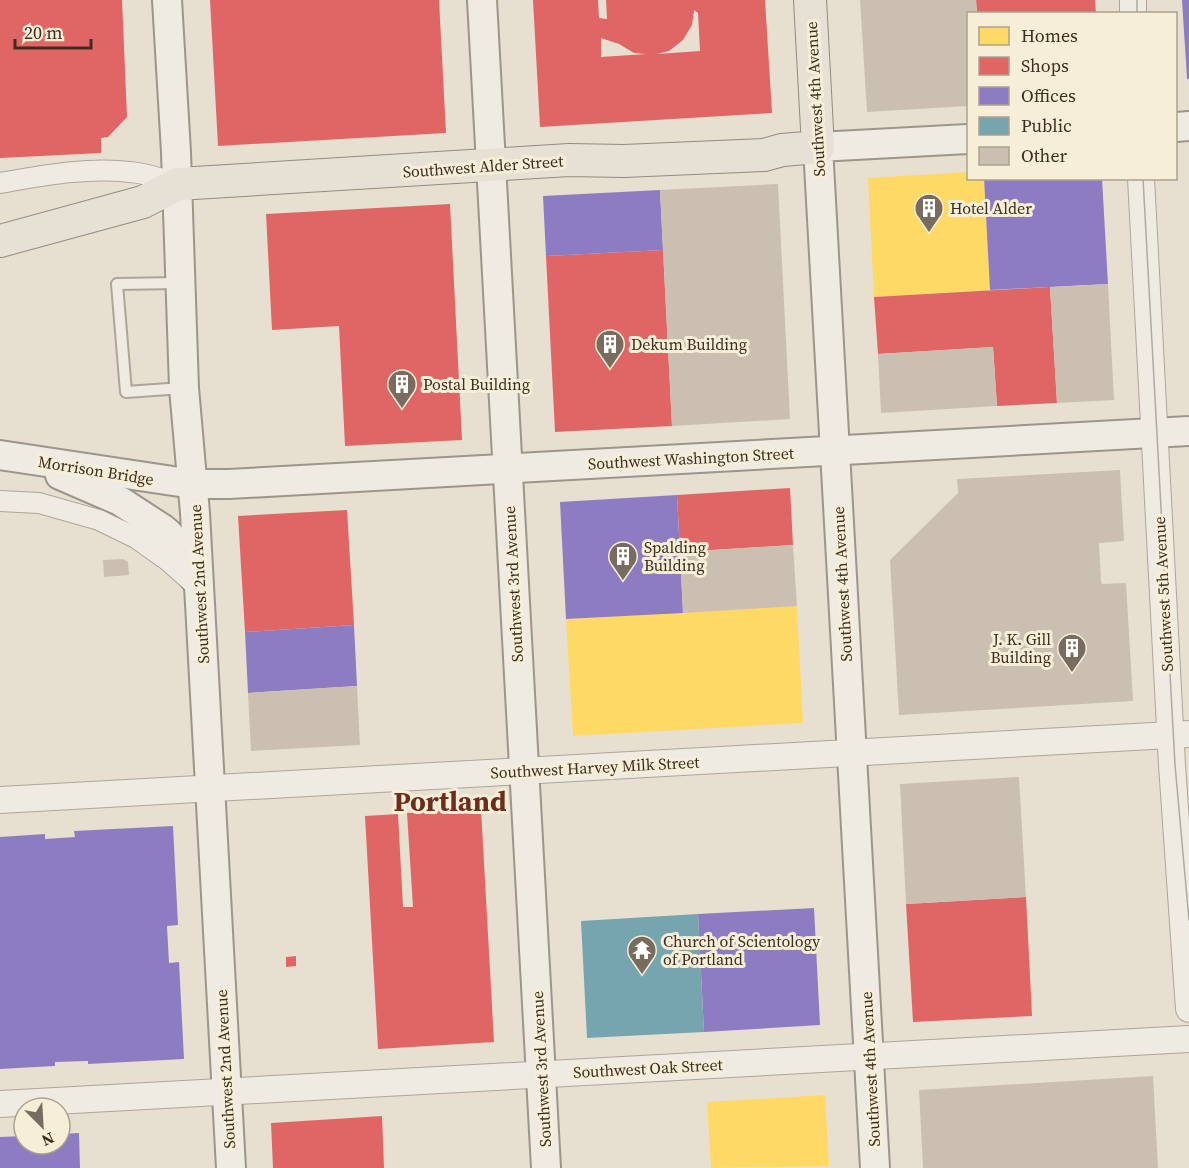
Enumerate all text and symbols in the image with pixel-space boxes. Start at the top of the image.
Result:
scale bar [15,12,92,50]
legend [967,12,1177,180]
text: 20 m [24,20,62,45]
street label: Southwest 4th Avenue [800,21,830,177]
text: Homes [1021,23,1078,48]
text: Shops [1021,53,1069,78]
text: Offices [1021,83,1076,108]
text: Public [1021,113,1072,138]
text: Other [1021,143,1068,168]
street label: Southwest Alder Street [402,149,565,183]
building icon: Hotel Alder [913,192,945,234]
place label: Hotel Alder [950,197,1032,219]
building icon: Dekum Building [594,328,626,370]
place label: Dekum Building [631,333,747,355]
building icon: Postal Building [386,368,418,410]
place label: Postal Building [423,373,530,395]
street label: Southwest Washington Street [587,442,795,474]
street label: Morrison Bridge [36,450,156,490]
street label: Southwest 2nd Avenue [184,504,214,664]
street label: Southwest 3rd Avenue [498,505,528,663]
street label: Southwest 4th Avenue [827,506,857,662]
street label: Southwest 5th Avenue [1148,516,1178,672]
place label: Spalding Building [644,536,706,576]
building icon: Spalding Building [607,540,639,582]
place label: J. K. Gill Building [991,628,1051,668]
building icon: J. K. Gill Building [1056,632,1088,674]
street label: Southwest Harvey Milk Street [490,750,701,783]
district label: Portland [393,782,507,820]
place label: Church of Scientology of Portland [663,930,821,970]
temple icon: Church of Scientology of Portland [626,934,658,976]
street label: Southwest 2nd Avenue [210,989,240,1149]
street label: Southwest 3rd Avenue [526,990,556,1148]
street label: Southwest 4th Avenue [855,991,885,1147]
street label: Southwest Oak Street [573,1053,724,1083]
north arrow [12,1096,72,1156]
text: N [38,1127,58,1152]

